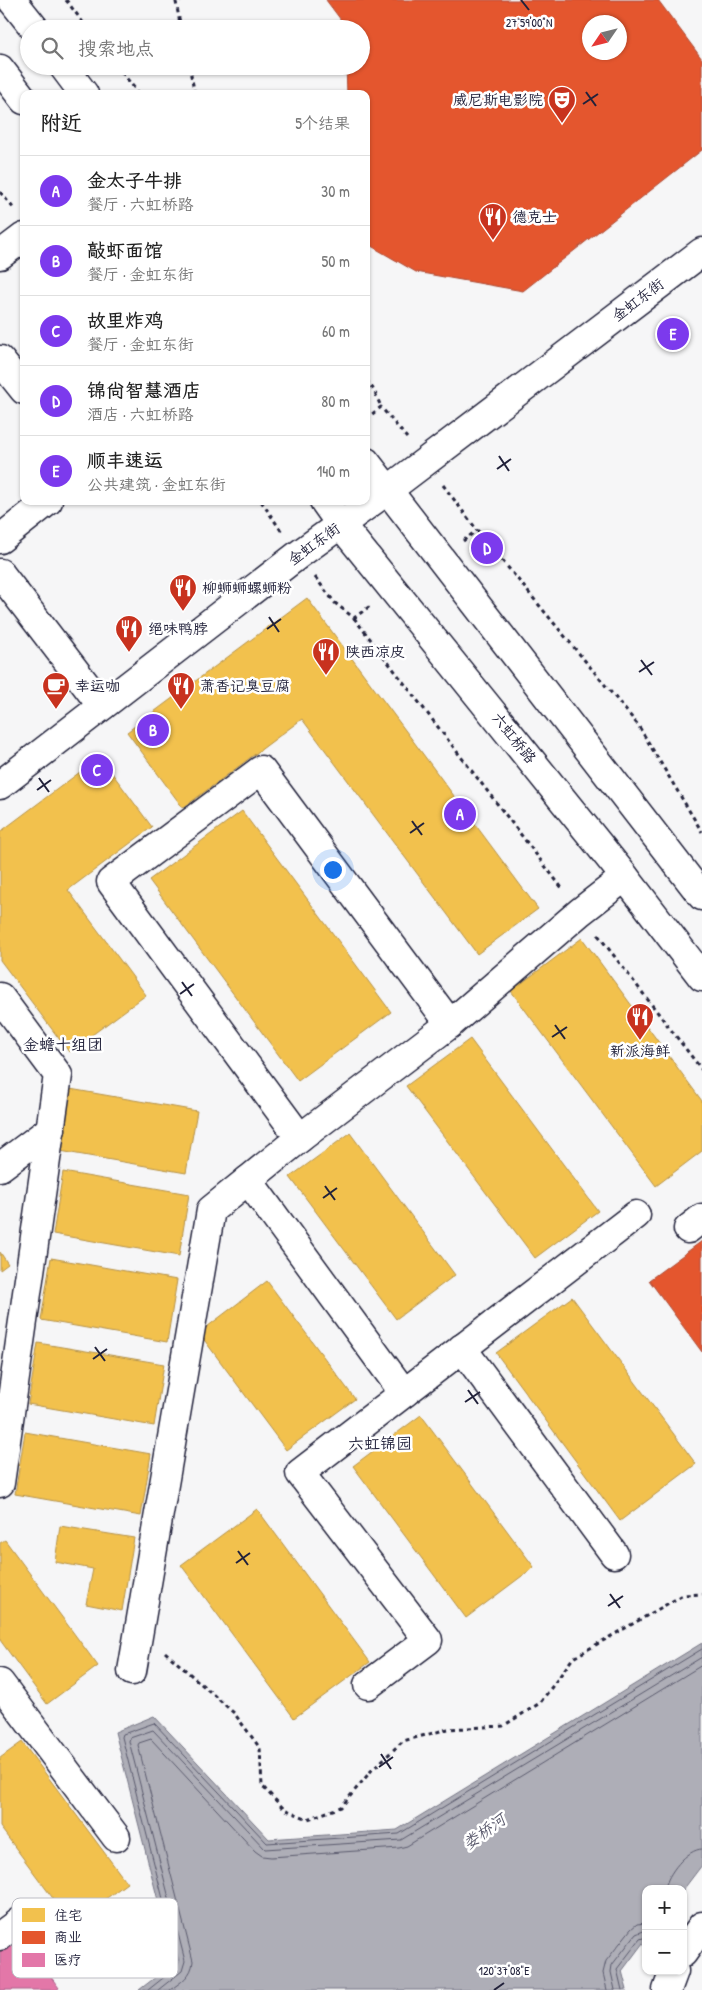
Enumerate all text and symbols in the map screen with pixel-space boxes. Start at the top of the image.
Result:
text: 27°59'00"N [506,14,552,31]
north arrow [582,15,627,60]
search box [20,20,370,75]
icon: search [38,34,66,62]
text: 搜索地点 [78,35,154,61]
theatre icon: 威尼斯电影院 [547,85,577,124]
place label: 威尼斯电影院 [453,89,543,110]
text: 附近 [40,108,82,137]
text: 5个结果 [295,112,350,134]
text: 金太子牛排 [87,167,182,193]
text: A [52,180,60,202]
text: 30 m [321,180,350,202]
text: 餐厅 · 六虹桥路 [87,193,194,215]
restaurant icon: 德克士 [478,202,508,241]
place label: 德克士 [512,206,557,227]
text: 敲虾面馆 [87,237,163,263]
text: B [52,250,60,272]
text: 50 m [322,250,350,272]
text: 餐厅 · 金虹东街 [87,263,194,285]
street label: 金虹东街 [607,273,668,326]
text: 故里炸鸡 [87,307,163,333]
pin: E [657,315,689,353]
text: C [52,320,60,342]
text: 60 m [322,320,350,342]
text: 餐厅 · 金虹东街 [87,333,194,355]
text: 锦尚智慧酒店 [87,377,201,403]
text: D [52,390,60,412]
text: 80 m [321,390,350,412]
text: 酒店 · 六虹桥路 [87,403,194,425]
text: 顺丰速运 [87,447,163,473]
text: E [52,460,60,482]
text: 140 m [316,460,350,482]
text: 公共建筑 · 金虹东街 [87,473,226,495]
street label: 金虹东街 [283,517,344,570]
pin: D [471,529,503,567]
restaurant icon: 柳蛳蛳螺蛳粉 [168,573,198,612]
place label: 柳蛳蛳螺蛳粉 [202,577,292,598]
restaurant icon: 绝味鸭脖 [114,614,144,653]
place label: 绝味鸭脖 [148,618,208,639]
restaurant icon: 陕西凉皮 [311,637,341,676]
place label: 陕西凉皮 [345,641,405,662]
cafe icon: 幸运咖 [41,671,71,710]
restaurant icon: 萧香记臭豆腐 [166,671,196,710]
place label: 幸运咖 [75,675,120,696]
place label: 萧香记臭豆腐 [200,675,290,696]
street label: 六虹桥路 [487,708,541,768]
pin: B [137,711,169,749]
pin: C [81,751,113,789]
pin: A [444,795,476,833]
your location [320,857,346,883]
restaurant icon: 新派海鲜 [625,1002,655,1041]
district label: 金蟾十组团 [23,1033,103,1055]
place label: 新派海鲜 [610,1040,670,1061]
district label: 六虹锦园 [348,1432,412,1454]
water label: 娄桥河 [458,1806,512,1854]
map controls [642,1885,687,1975]
button: + [642,1885,687,1930]
legend [12,1898,178,1978]
text: 住宅 [54,1905,82,1924]
text: 商业 [54,1927,82,1946]
button: − [642,1930,687,1975]
text: 医疗 [54,1950,82,1969]
text: 120°37'08"E [479,1962,530,1979]

